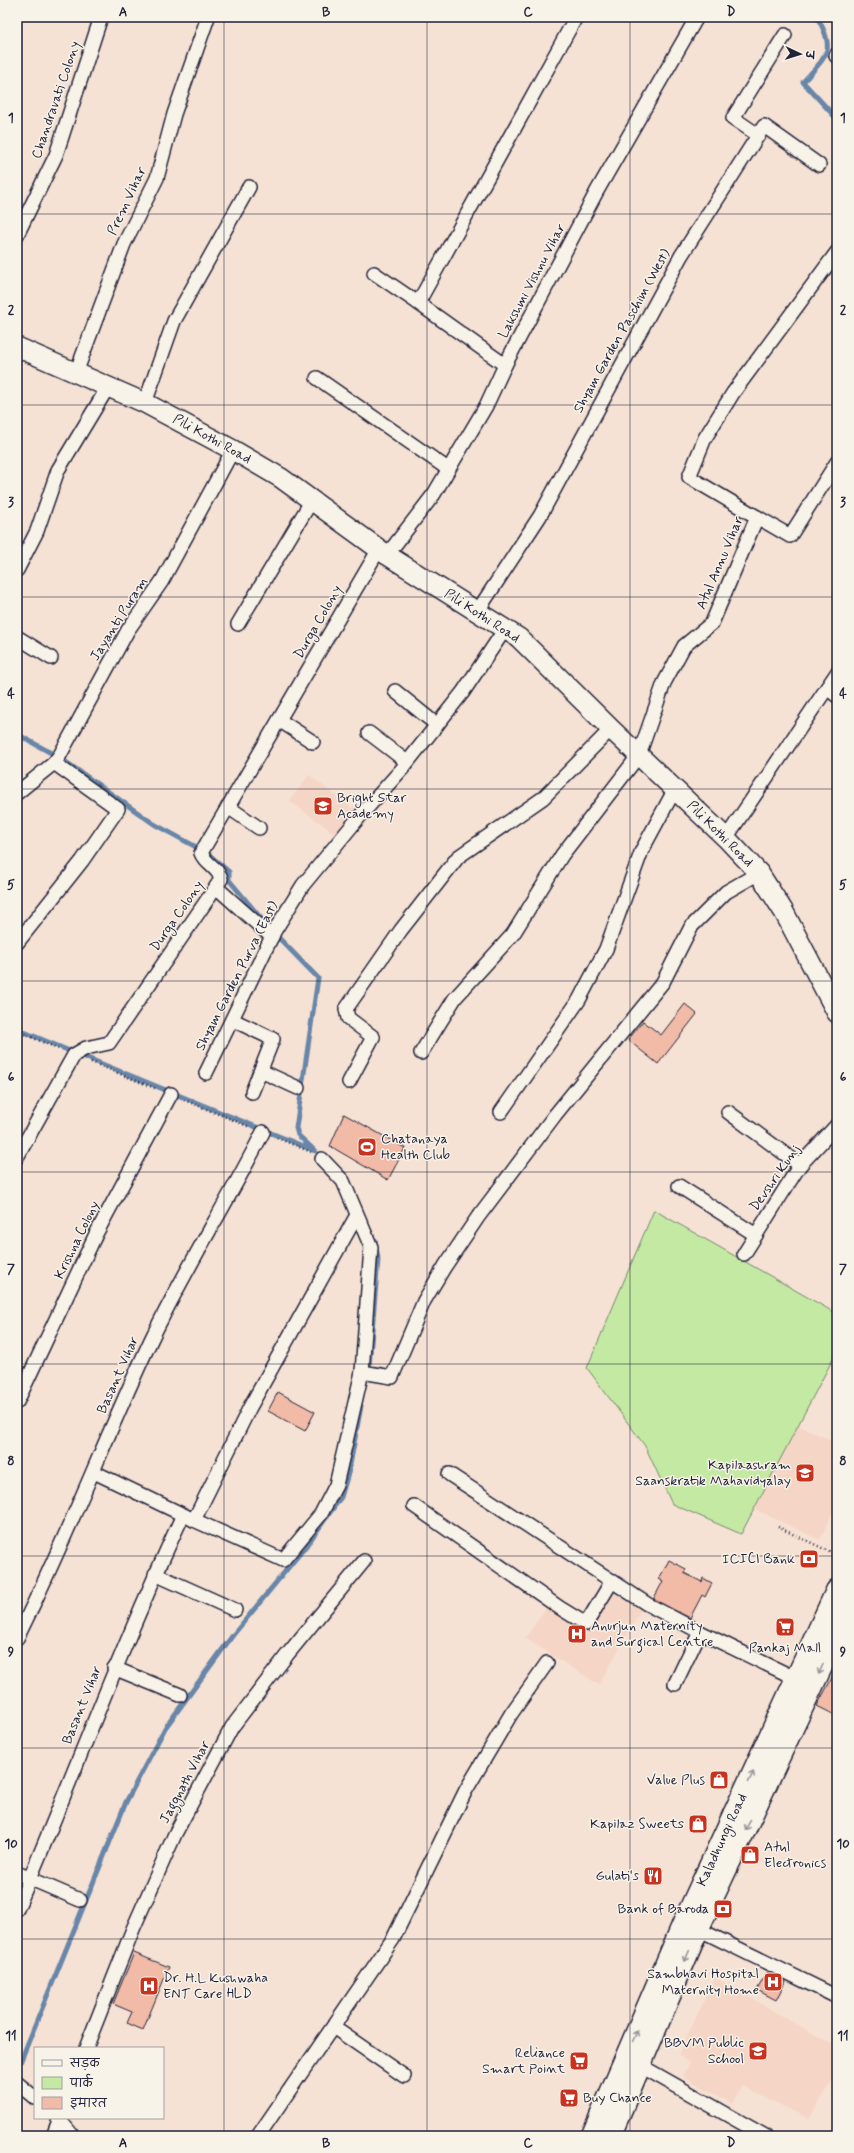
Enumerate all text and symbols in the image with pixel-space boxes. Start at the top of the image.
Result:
text: A [119,4,127,21]
text: B [322,4,331,21]
text: C [523,4,533,21]
text: D [727,4,736,21]
north arrow [780,34,820,74]
street label: Chandravati Colony [27,39,85,161]
text: उ [802,49,816,60]
text: 1 [8,110,14,127]
text: 1 [840,110,846,127]
street label: Prem Vihar [103,163,151,238]
street label: Lakshmi Vishnu Vihar [494,220,570,341]
street label: Shyam Garden Paschim (West) [569,246,675,416]
text: 2 [8,302,15,319]
text: 2 [840,302,847,319]
street label: Pili Kothi Road [170,410,254,468]
text: 3 [8,494,14,511]
text: 3 [840,494,846,511]
street label: Atul Annu Vihar [692,513,748,612]
street label: Jayanti Puram [86,574,152,664]
street label: Durga Colony [290,582,347,663]
street label: Pili Kothi Road [441,585,523,647]
text: 4 [7,686,15,703]
text: 4 [839,686,847,703]
place label: Bright Star Academy [337,789,407,823]
school or university icon: Bright Star Academy [312,795,334,817]
street label: Pili Kothi Road [683,797,757,871]
text: 5 [7,877,15,894]
street label: Durga Colony [146,877,209,955]
text: 5 [839,877,847,894]
street label: Shyam Garden Purva (East) [191,898,283,1054]
text: 6 [8,1069,15,1086]
text: 6 [840,1069,847,1086]
place label: Chatanaya Health Club [381,1130,451,1164]
sports icon: Chatanaya Health Club [356,1136,378,1158]
street label: Devshri Kunj [746,1141,805,1215]
street label: Krishna Colony [50,1198,104,1282]
text: 7 [7,1261,15,1278]
text: 7 [839,1261,847,1278]
street label: Basant Vihar [93,1333,143,1416]
text: 8 [7,1453,15,1470]
text: 8 [839,1453,847,1470]
place label: Kapilaashram Saanskratik Mahavidyalay [635,1456,791,1490]
school or university icon: Kapilaashram Saanskratik Mahavidyalay [794,1462,816,1484]
bank icon: ICICI Bank [798,1548,820,1570]
place label: ICICI Bank [722,1550,795,1568]
supermarket icon: Pankaj Mall [774,1616,796,1638]
place label: Anurjun Maternity and Surgical Centre [591,1617,713,1653]
hospital icon: Anurjun Maternity and Surgical Centre [566,1623,588,1645]
place label: Pankaj Mall [749,1639,821,1657]
text: 9 [8,1644,15,1661]
text: 9 [840,1644,847,1661]
street label: Basant Vihar [58,1663,106,1747]
one-way arrow [817,1663,824,1675]
street label: Jaggnath Vihar [156,1737,216,1827]
shop icon: Value Plus [708,1769,730,1791]
place label: Value Plus [647,1771,705,1789]
one-way arrow [748,1771,755,1783]
street label: Kaladhungi Road [693,1791,752,1890]
shop icon: Kapilaz Sweets [687,1813,709,1835]
place label: Kapilaz Sweets [590,1815,684,1833]
one-way arrow [744,1819,751,1831]
text: 10 [4,1836,18,1853]
text: 10 [836,1836,850,1853]
place label: Atul Electronics [764,1838,827,1872]
shop icon: Atul Electronics [739,1844,761,1866]
restaurant icon: Gulati's [642,1865,664,1887]
place label: Gulati's [595,1867,639,1885]
bank icon: Bank of Baroda [712,1898,734,1920]
place label: Bank of Baroda [618,1900,709,1918]
one-way arrow [683,1949,690,1961]
place label: Sambhavi Hospital Maternity Home [647,1965,759,1999]
place label: Dr. H.L Kushwaha ENT Care HLD [163,1969,268,2003]
hospital icon: Sambhavi Hospital Maternity Home [762,1971,784,1993]
hospital icon: Dr. H.L Kushwaha ENT Care HLD [138,1975,160,1997]
text: 11 [5,2028,17,2045]
text: 11 [837,2028,849,2045]
one-way arrow [632,2030,639,2042]
place label: BBVM Public School [664,2034,744,2068]
school or university icon: BBVM Public School [747,2040,769,2062]
place label: Reliance Smart Point [482,2044,566,2078]
legend [34,2047,164,2119]
supermarket icon: Reliance Smart Point [568,2050,590,2072]
text: सड़क [69,2056,101,2072]
text: पार्क [69,2073,94,2092]
supermarket icon: Buy Chance [558,2087,580,2109]
place label: Buy Chance [583,2089,652,2107]
text: इमारत [70,2096,108,2112]
text: A [119,2135,127,2152]
text: B [322,2135,331,2152]
text: C [523,2135,533,2152]
text: D [727,2135,736,2152]

